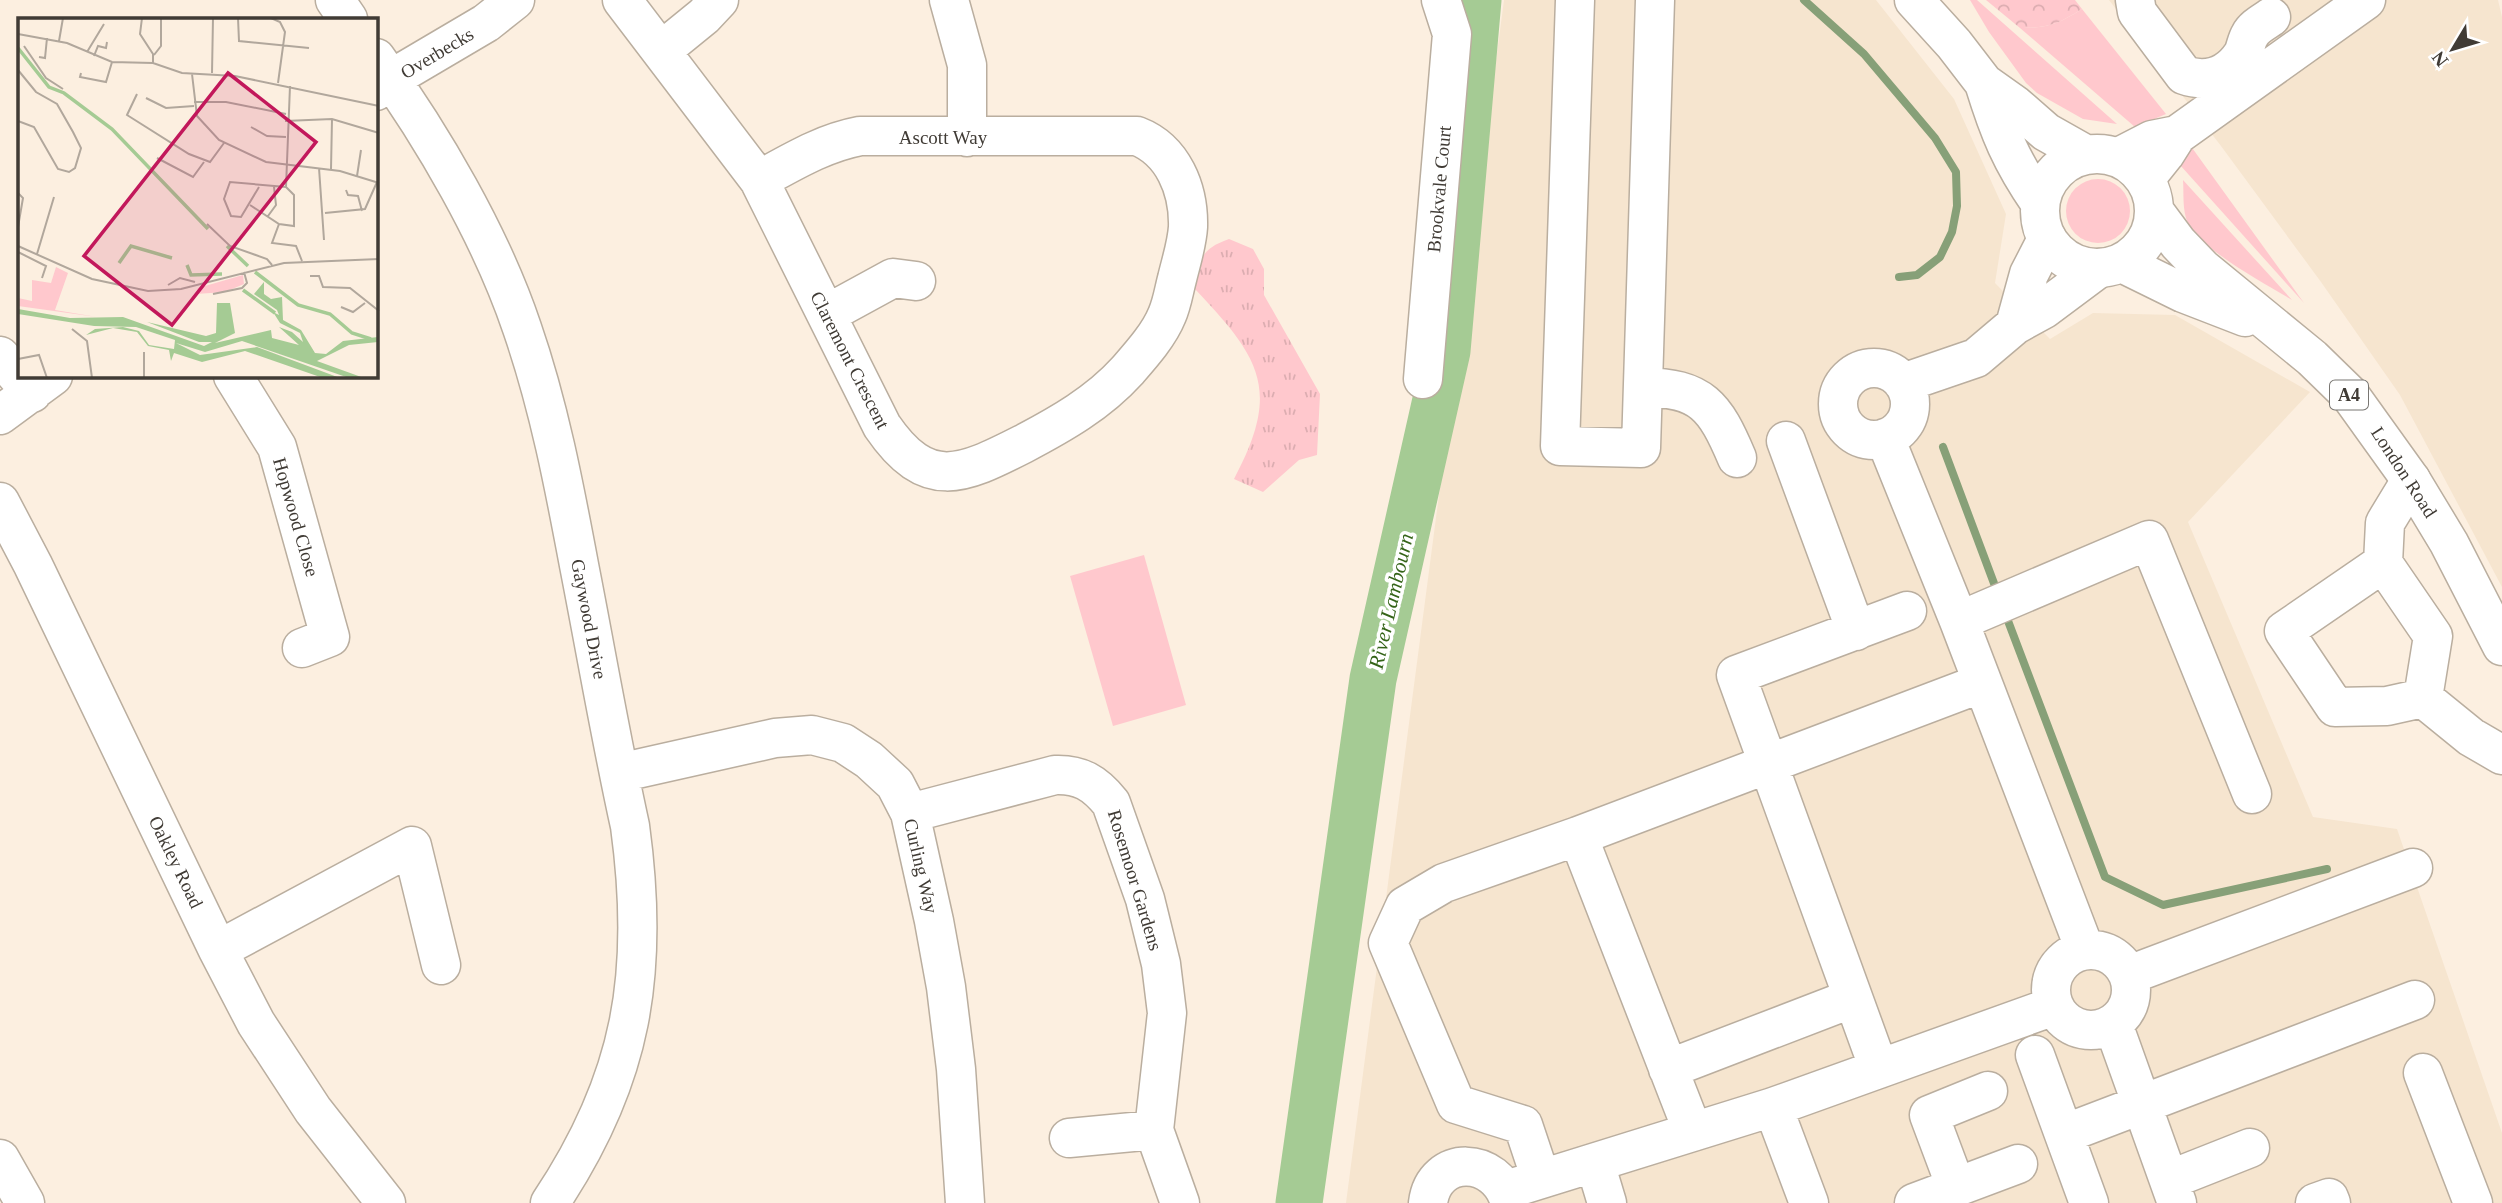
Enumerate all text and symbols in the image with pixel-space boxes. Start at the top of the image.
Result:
north arrow [2418,14,2488,84]
inset map [18,18,378,378]
street label: Overbecks [397,23,477,83]
text: N [2427,47,2452,71]
street label: Brookvale Court [1423,124,1455,253]
street label: Ascott Way [899,127,988,148]
street label: Claremont Crescent [806,288,894,433]
road number: A4 [2330,380,2368,410]
street label: London Road [2367,423,2441,522]
street label: Hopwood Close [269,455,323,579]
water label: River Lambourn [1364,531,1418,672]
street label: Gaywood Drive [567,557,611,681]
street label: Rosemoor Gardens [1104,807,1166,953]
street label: Oakley Road [145,813,208,912]
street label: Curling Way [900,816,942,916]

